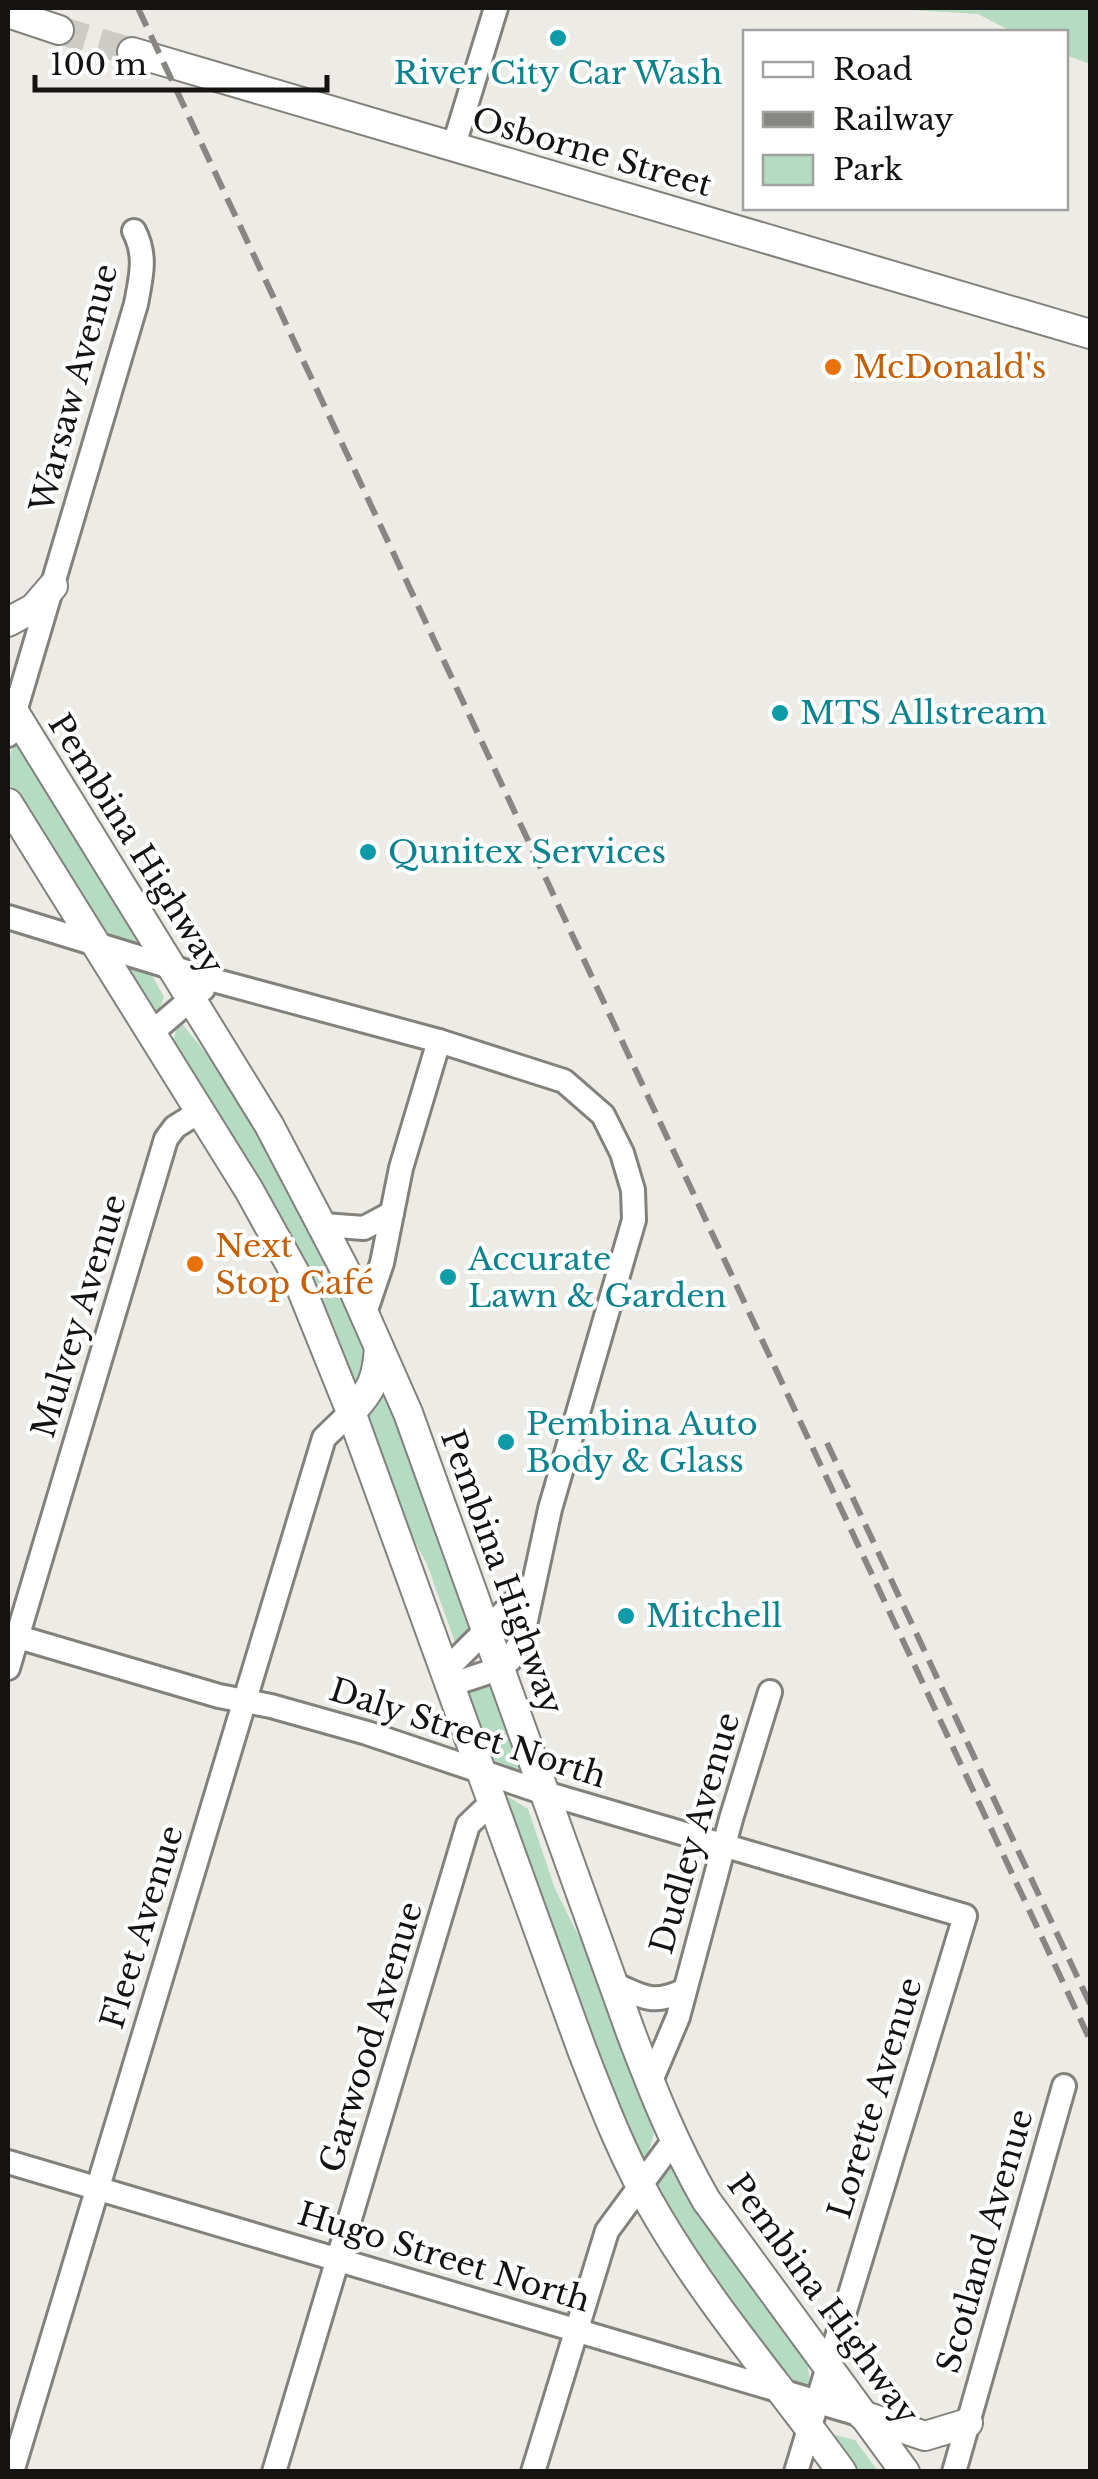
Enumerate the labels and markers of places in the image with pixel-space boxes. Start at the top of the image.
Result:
marker: River City Car Wash [547,27,569,49]
place label: River City Car Wash [394,53,722,93]
place label: McDonald's [853,347,1046,387]
marker: McDonald's [822,356,844,378]
place label: MTS Allstream [800,693,1047,733]
marker: MTS Allstream [769,702,791,724]
place label: Qunitex Services [388,832,666,872]
marker: Qunitex Services [357,841,379,863]
place label: Next Stop Café [215,1226,374,1303]
place label: Accurate Lawn & Garden [467,1239,727,1316]
marker: Next Stop Café [184,1253,206,1275]
marker: Accurate Lawn & Garden [437,1266,459,1288]
place label: Pembina Auto Body & Glass [526,1404,758,1481]
marker: Pembina Auto Body & Glass [495,1431,517,1453]
place label: Mitchell [646,1596,782,1636]
marker: Mitchell [615,1605,637,1627]

